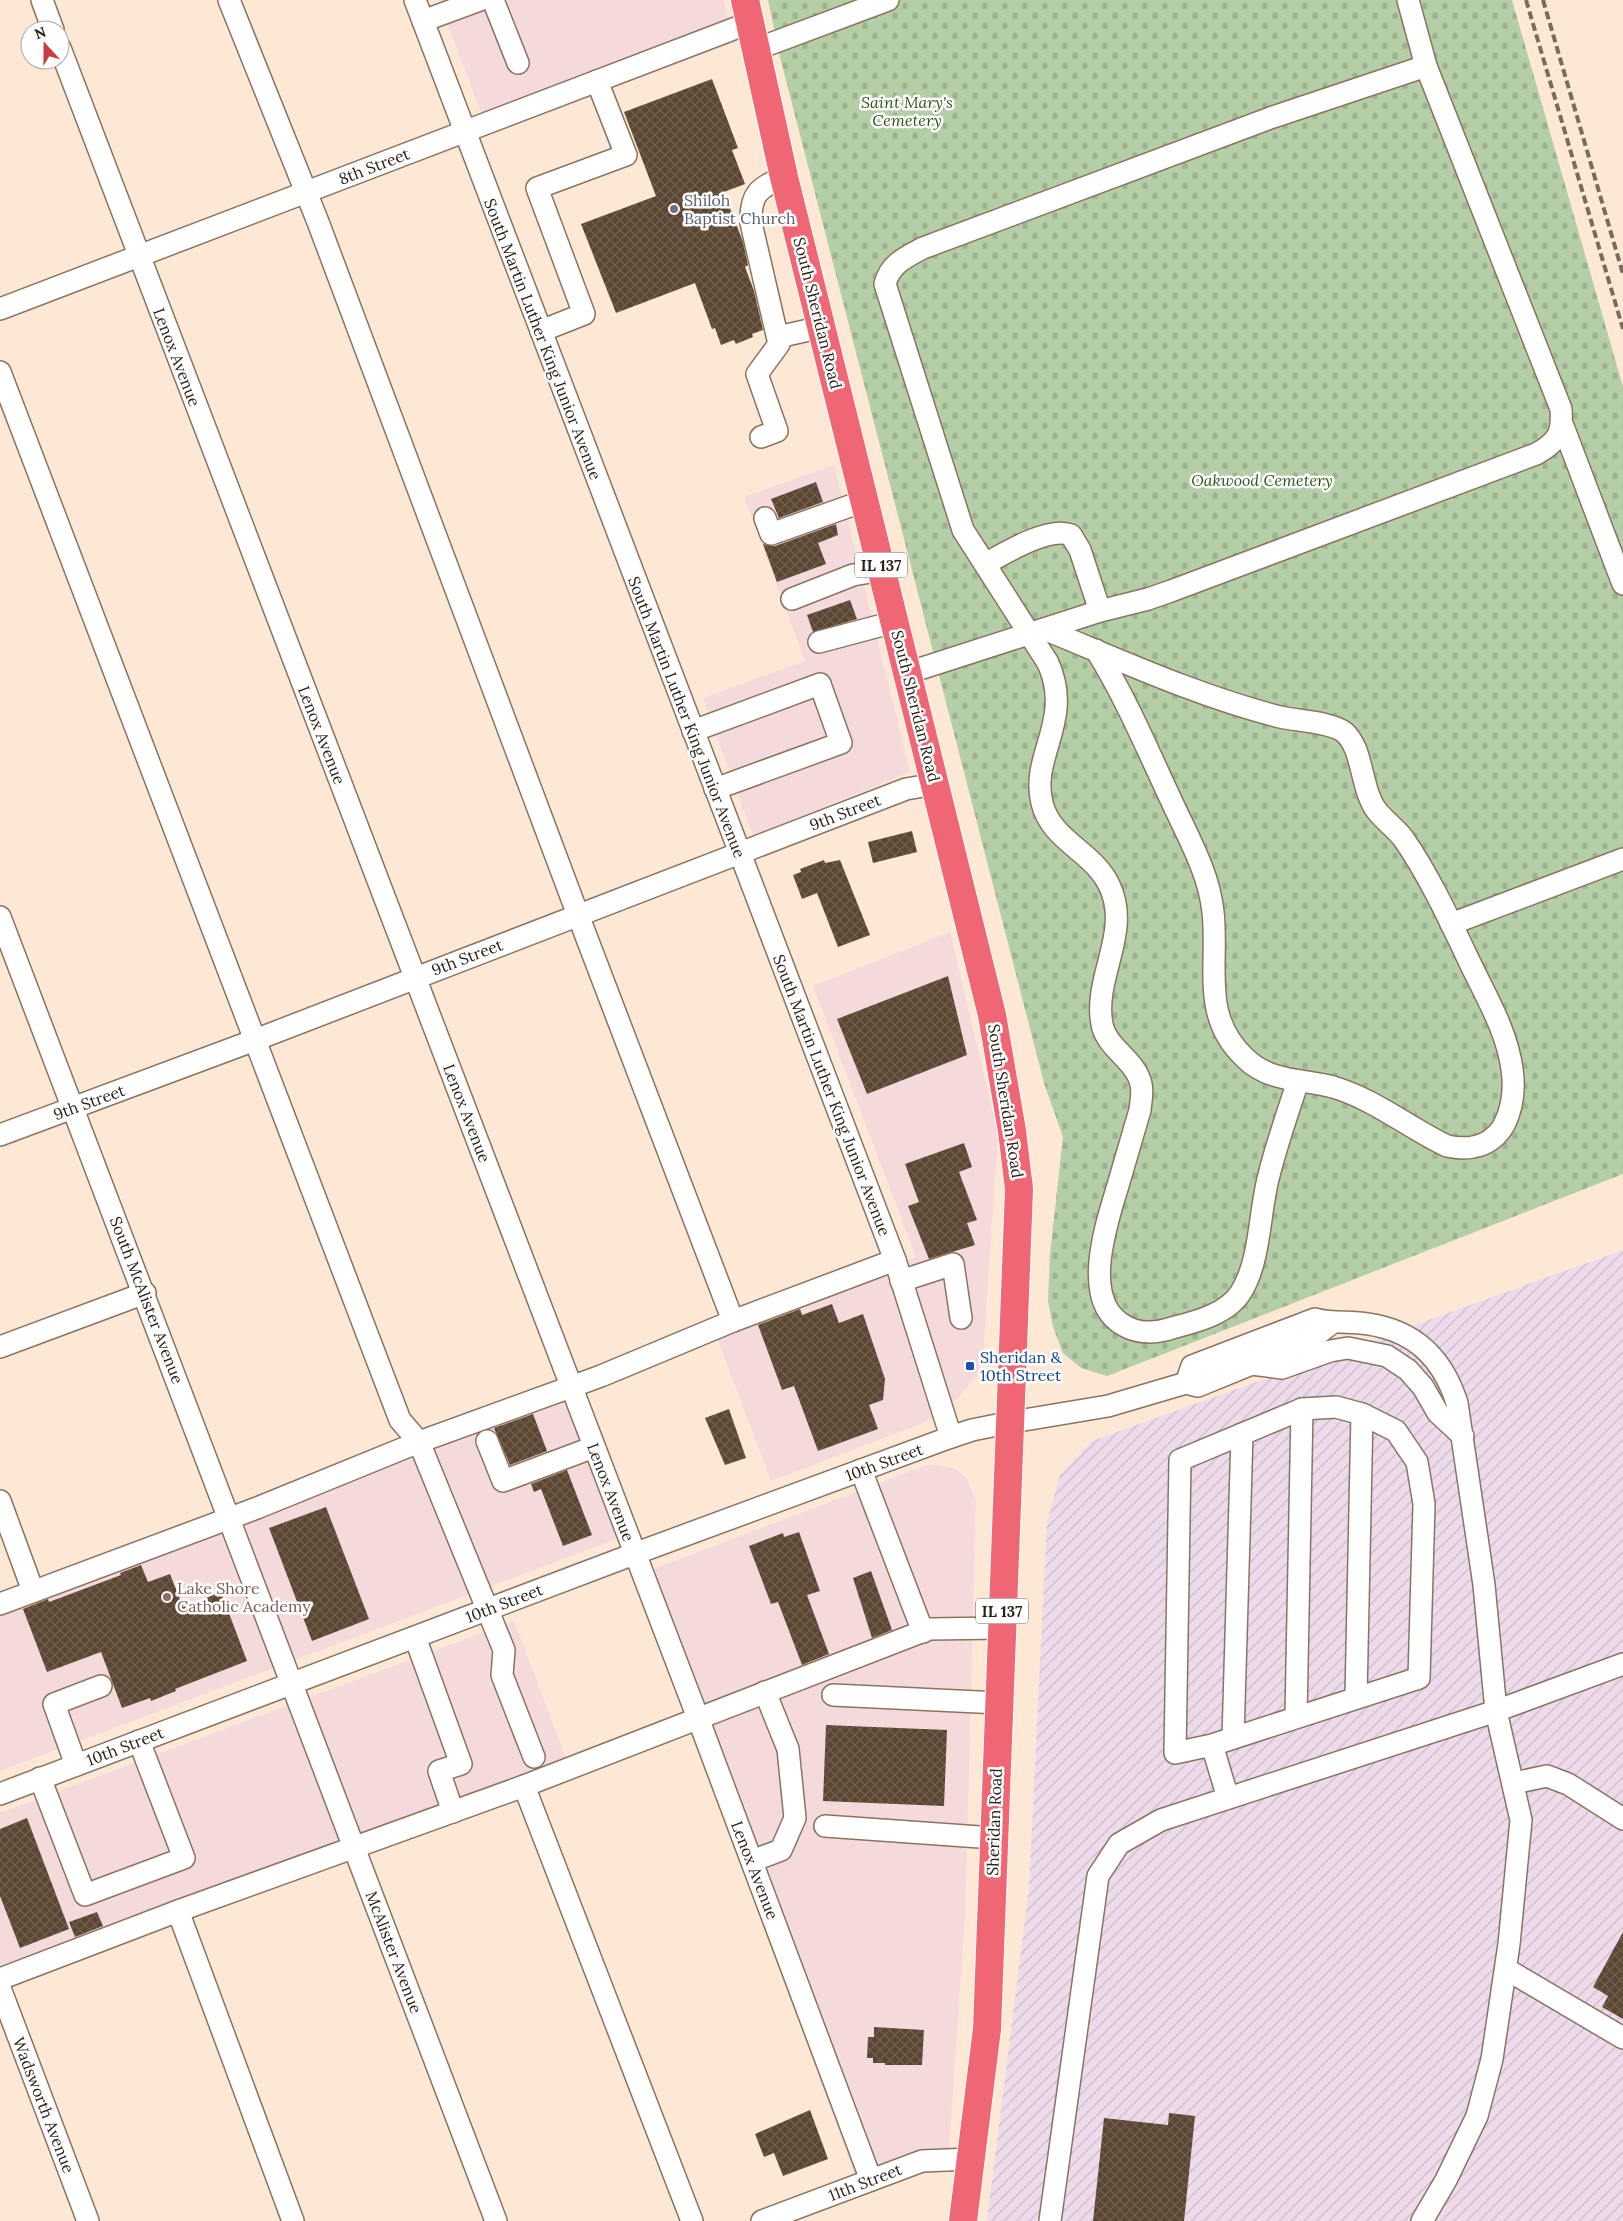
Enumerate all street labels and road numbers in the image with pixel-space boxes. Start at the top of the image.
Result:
street label: 8th Street [336,143,413,189]
street label: South Martin Luther King Junior Avenue [480,196,606,483]
street label: South Sheridan Road [789,235,847,391]
street label: Lenox Avenue [149,305,205,409]
road number: IL 137 [855,552,907,578]
street label: South Martin Luther King Junior Avenue [624,574,750,861]
street label: South Sheridan Road [887,628,945,784]
street label: Lenox Avenue [294,683,350,787]
street label: 9th Street [807,789,884,835]
street label: 9th Street [429,934,506,980]
street label: South Martin Luther King Junior Avenue [769,952,895,1239]
street label: South Sheridan Road [984,1023,1028,1180]
street label: Lenox Avenue [439,1061,495,1165]
street label: 9th Street [51,1080,128,1124]
street label: South McAlister Avenue [106,1213,188,1387]
street label: 10th Street [842,1438,926,1485]
street label: Lenox Avenue [583,1440,639,1544]
street label: 10th Street [463,1579,546,1627]
road number: IL 137 [976,1598,1028,1624]
street label: 10th Street [84,1722,167,1770]
street label: Sheridan Road [982,1767,1006,1876]
street label: Lenox Avenue [727,1818,783,1922]
street label: McAlister Avenue [361,1888,427,2016]
street label: Wadsworth Avenue [9,2034,79,2176]
street label: 11th Street [825,2159,905,2205]

